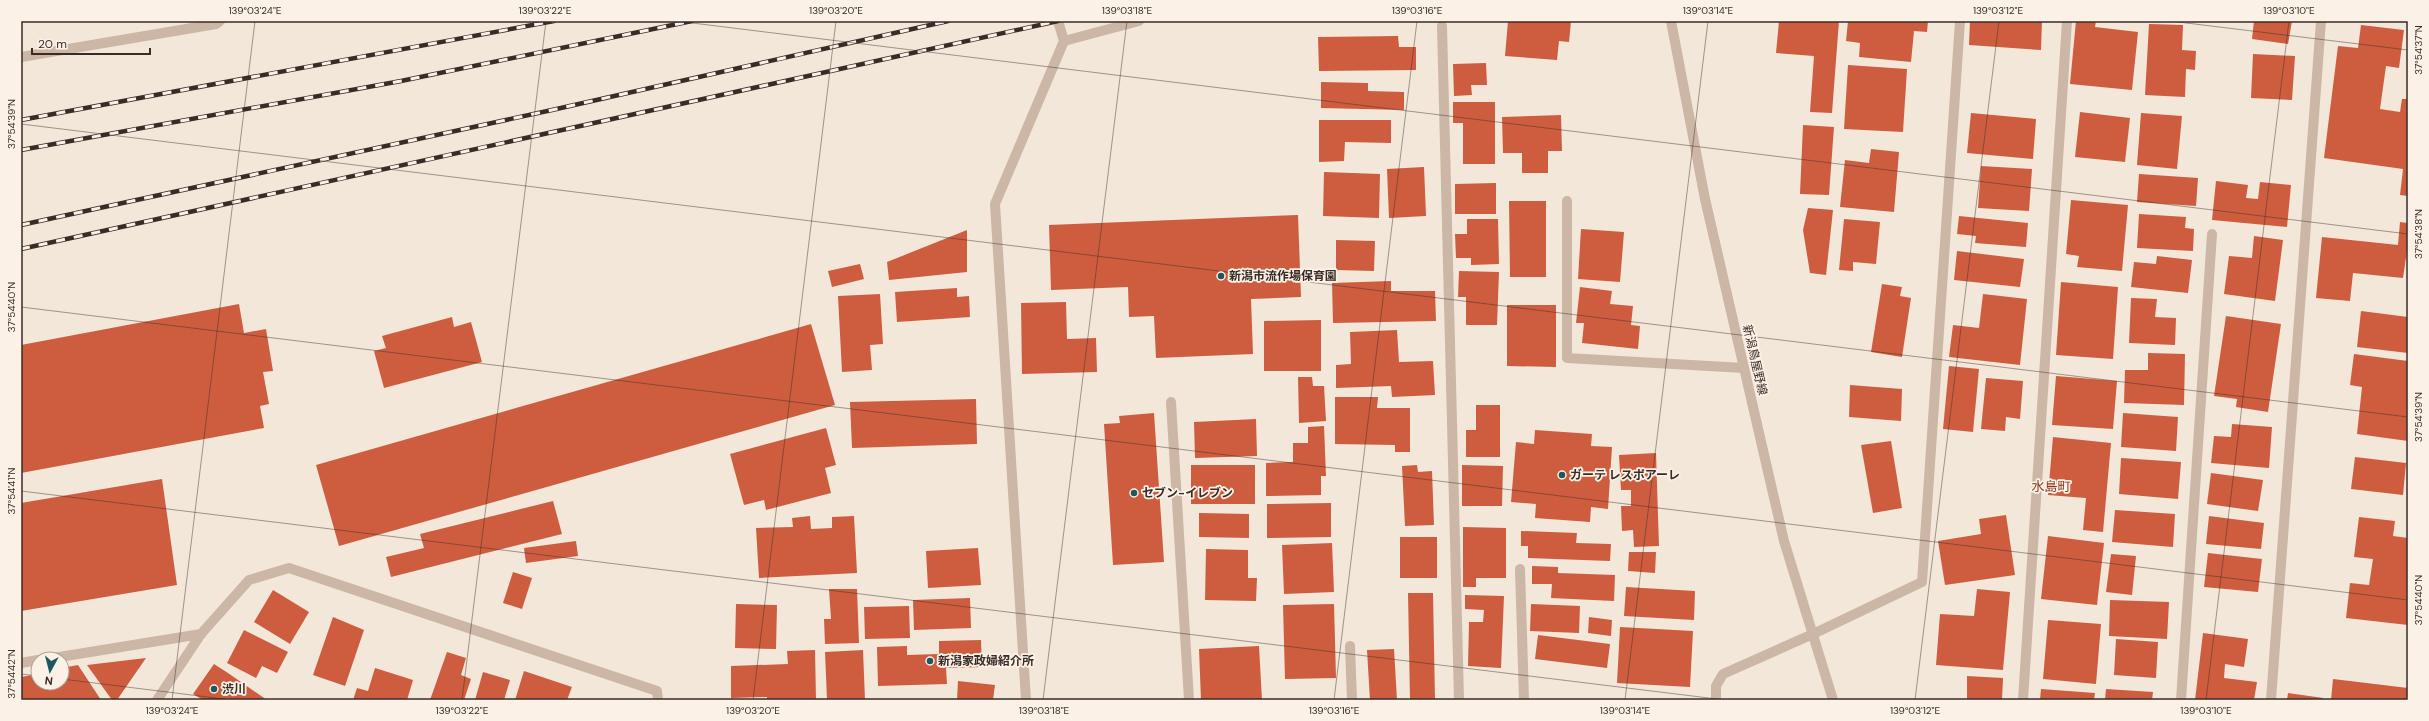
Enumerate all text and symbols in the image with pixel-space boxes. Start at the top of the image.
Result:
text: 139°03'24"E [228,4,282,17]
text: 139°03'22"E [519,4,572,17]
text: 139°03'20"E [809,4,863,17]
text: 139°03'18"E [1102,4,1153,17]
text: 139°03'16"E [1392,4,1443,17]
text: 139°03'14"E [1683,4,1734,17]
text: 139°03'12"E [1973,4,2023,17]
text: 139°03'10"E [2263,4,2315,17]
text: 37°54'37"N [2412,25,2425,75]
scale bar [32,30,150,56]
text: 20 m [38,36,67,52]
text: 37°54'39"N [5,99,18,149]
text: 37°54'38"N [2412,209,2425,259]
place label: 新潟市流作場保育園 [1229,268,1337,284]
marker: 新潟市流作場保育園 [1216,271,1226,281]
text: 37°54'40"N [5,282,18,332]
street label: 新潟鳥屋野線 [1739,323,1771,397]
text: 37°54'39"N [2412,392,2425,442]
place label: ガーテ レスポアーレ [1570,467,1680,483]
text: 37°54'41"N [5,468,18,514]
marker: ガーテ レスポアーレ [1557,470,1567,480]
district label: 水島町 [2031,478,2071,495]
place label: セブン-イレブン [1142,485,1233,501]
marker: セブン-イレブン [1129,488,1139,498]
text: 37°54'40"N [2412,575,2425,625]
text: 37°54'42"N [5,649,18,699]
north arrow [30,651,70,691]
place label: 新潟家政婦紹介所 [938,653,1034,669]
marker: 新潟家政婦紹介所 [925,656,935,666]
text: N [44,673,54,688]
place label: 渋川 [222,681,246,697]
marker: 渋川 [209,684,219,694]
text: 139°03'24"E [145,704,199,717]
text: 139°03'22"E [436,704,489,717]
text: 139°03'20"E [726,704,780,717]
text: 139°03'18"E [1019,704,1070,717]
text: 139°03'16"E [1309,704,1360,717]
text: 139°03'14"E [1600,704,1651,717]
text: 139°03'12"E [1890,704,1940,717]
text: 139°03'10"E [2180,704,2232,717]

